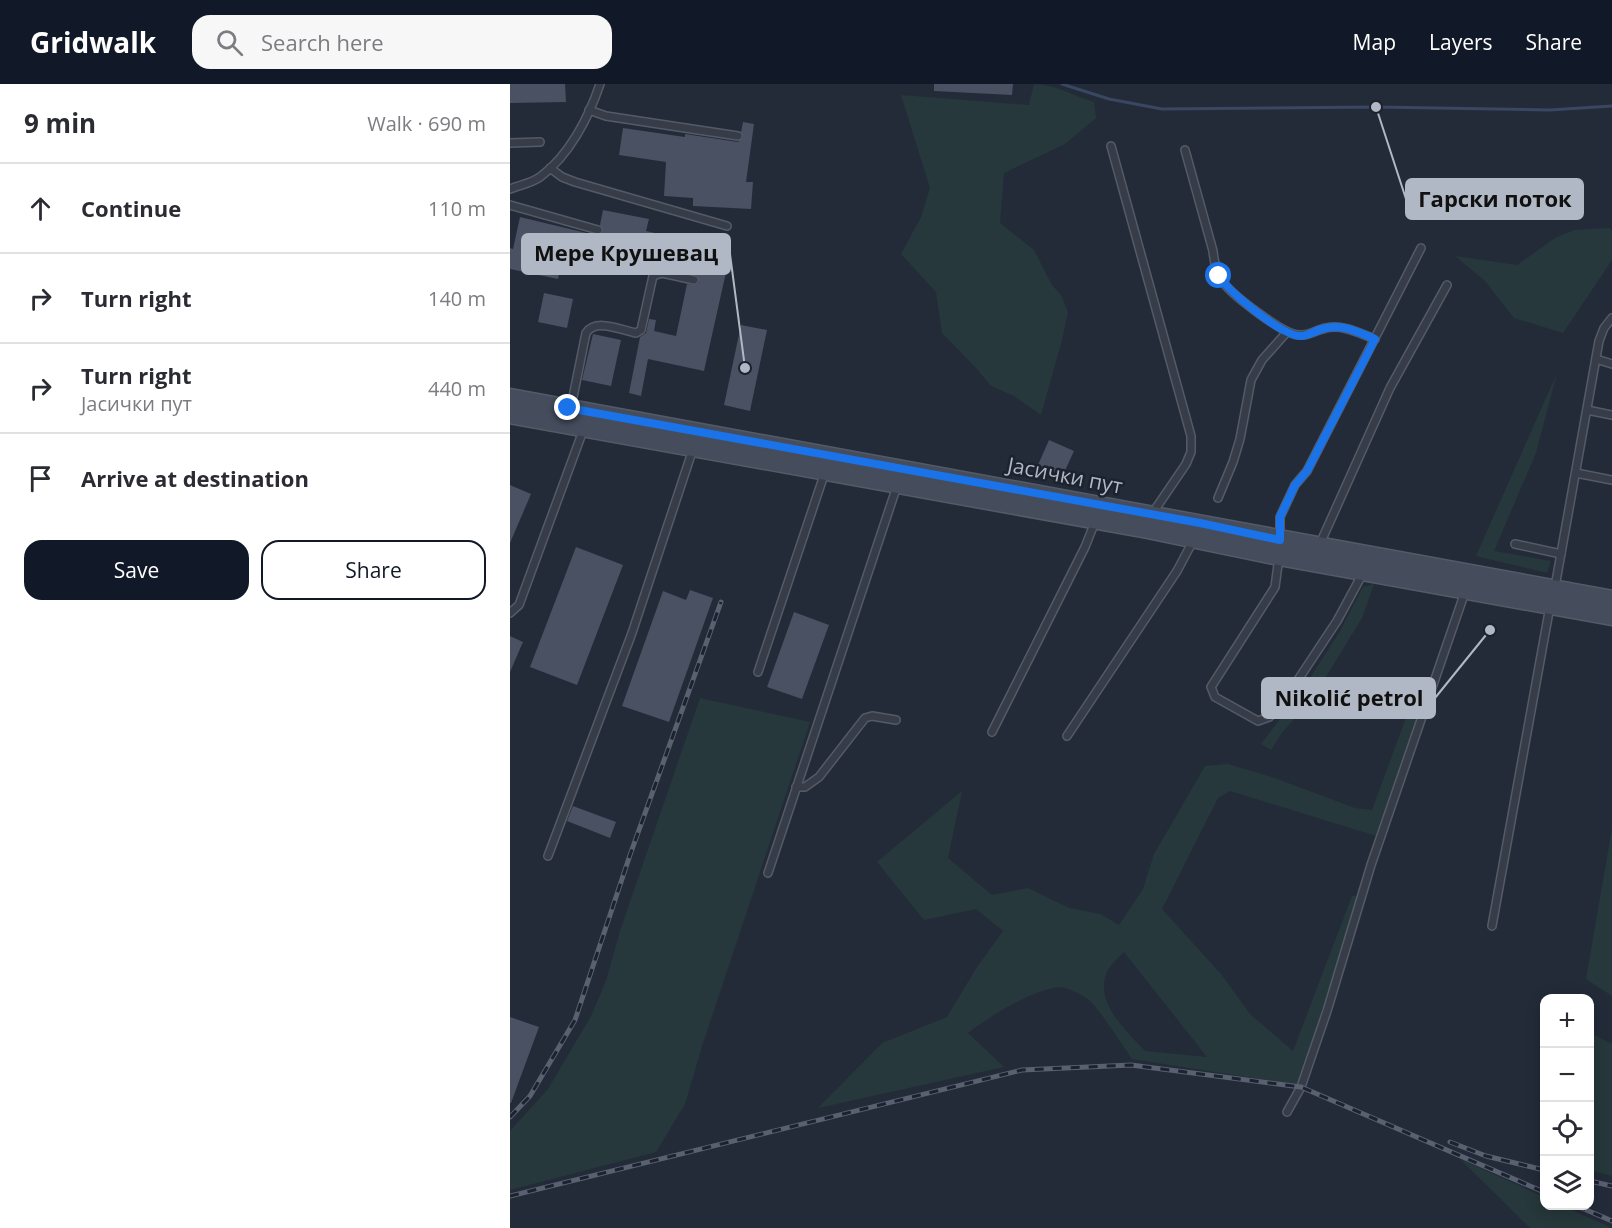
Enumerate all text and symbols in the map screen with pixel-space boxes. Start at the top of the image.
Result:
search box [192,15,612,69]
text: Gridwalk [30,23,156,61]
icon: search [213,26,246,59]
text: Search here [261,27,384,57]
text: Map [1353,28,1396,56]
text: Layers [1429,28,1493,56]
text: Share [1526,28,1582,56]
text: 9 min [24,105,96,141]
text: Walk · 690 m [367,110,486,137]
callout: Гарски поток [1406,179,1583,219]
text: Гарски поток [1418,183,1572,213]
icon: ahead [24,192,57,225]
text: Continue [81,193,181,223]
text: 110 m [428,195,486,222]
callout: Мере Крушевац [522,234,730,274]
text: Мере Крушевац [534,237,718,267]
route start [1205,262,1231,288]
icon: right [24,282,57,315]
text: Turn right [81,283,192,313]
text: 140 m [428,285,486,312]
text: Turn right [81,360,192,390]
icon: right [24,372,57,405]
text: 440 m [428,375,486,402]
text: Јасички пут [81,390,192,417]
route end [554,394,580,420]
street label: Јасички пут [1003,450,1125,500]
icon: arrive [24,462,57,495]
text: Arrive at destination [81,463,309,493]
button: Save [24,540,249,600]
button: Share [261,540,486,600]
callout: Nikolić petrol [1262,678,1435,718]
text: Nikolić petrol [1274,682,1424,712]
map controls [1540,994,1594,1210]
button: + [1540,994,1594,1048]
button: − [1540,1048,1594,1102]
button: locate [1540,1102,1594,1156]
button: layers [1540,1156,1594,1210]

